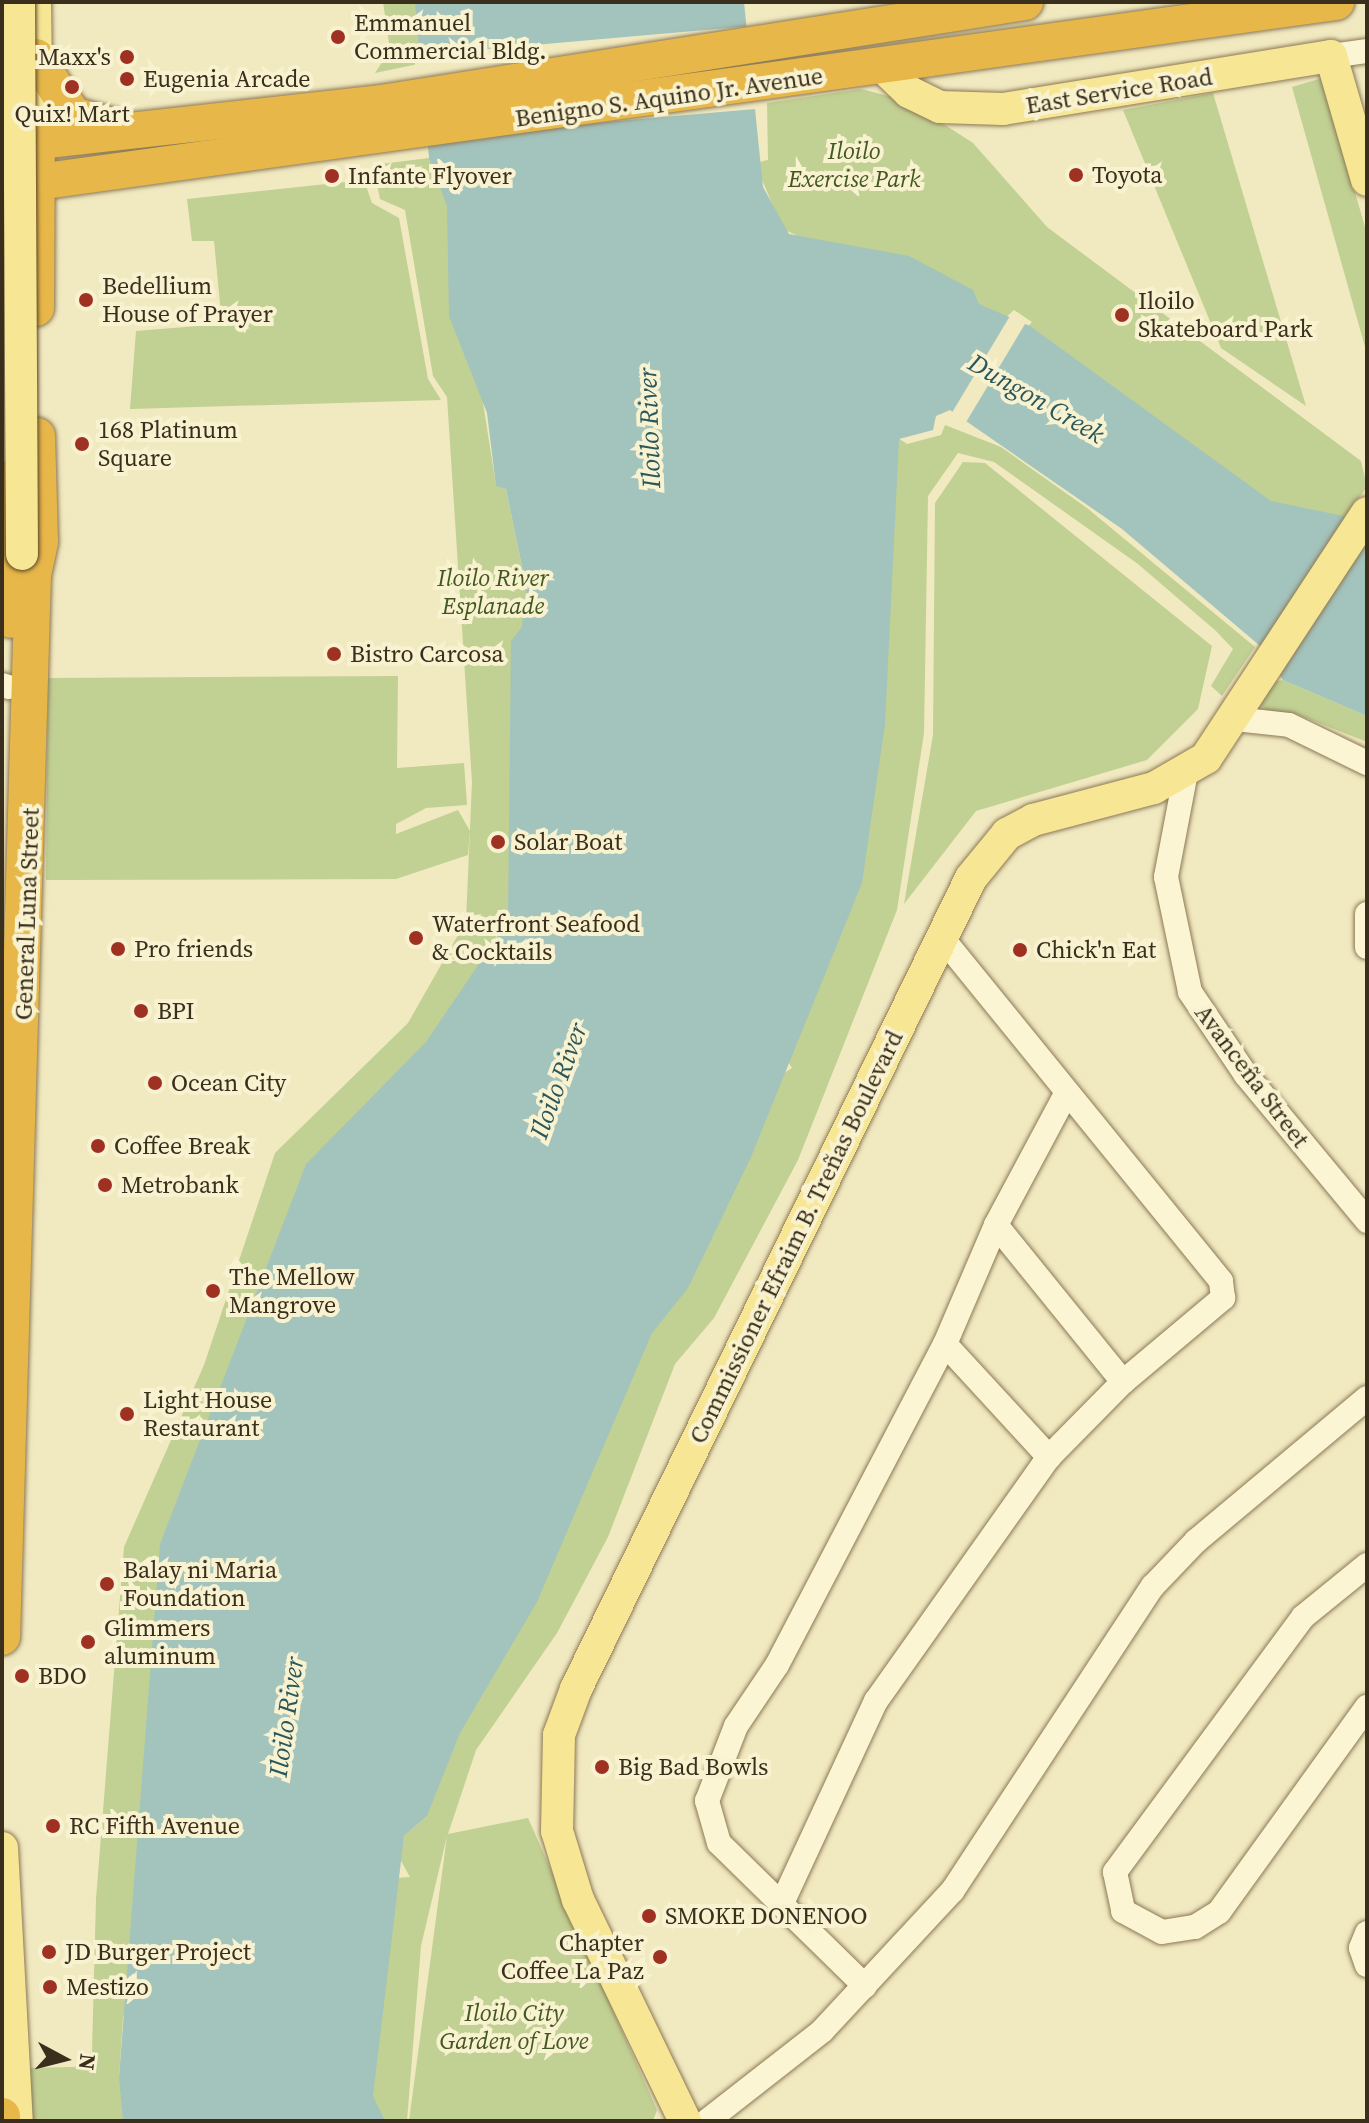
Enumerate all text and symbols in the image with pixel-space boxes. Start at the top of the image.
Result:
place label: Emmanuel Commercial Bldg. [354,9,547,65]
marker: Emmanuel Commercial Bldg. [329,28,347,46]
place label: Maxx's [38,43,111,71]
marker: Maxx's [118,48,136,66]
street label: Benigno S. Aquino Jr. Avenue [513,61,825,133]
street label: East Service Road [1024,62,1214,120]
place label: Eugenia Arcade [143,65,311,93]
marker: Eugenia Arcade [118,70,136,88]
marker: Quix! Mart [63,78,81,96]
place label: Quix! Mart [15,100,129,128]
park label: Iloilo Exercise Park [788,137,920,193]
place label: Toyota [1092,161,1163,189]
place label: Infante Flyover [348,162,512,190]
marker: Toyota [1067,166,1085,184]
marker: Infante Flyover [323,167,341,185]
place label: Bedellium House of Prayer [102,272,273,328]
place label: Iloilo Skateboard Park [1138,287,1313,343]
marker: Bedellium House of Prayer [77,291,95,309]
marker: Iloilo Skateboard Park [1113,306,1131,324]
water label: Dungon Creek [962,348,1110,450]
water label: Iloilo River [632,367,668,489]
place label: 168 Platinum Square [98,416,238,472]
marker: 168 Platinum Square [73,435,91,453]
park label: Iloilo River Esplanade [437,564,549,620]
place label: Bistro Carcosa [350,640,504,668]
marker: Bistro Carcosa [325,645,343,663]
street label: General Luna Street [9,807,45,1021]
place label: Solar Boat [514,828,622,856]
marker: Solar Boat [489,833,507,851]
place label: Waterfront Seafood & Cocktails [432,910,640,966]
marker: Waterfront Seafood & Cocktails [407,929,425,947]
place label: Pro friends [134,935,253,963]
place label: Chick'n Eat [1036,936,1156,964]
marker: Pro friends [109,940,127,958]
marker: Chick'n Eat [1011,941,1029,959]
place label: BPI [157,997,194,1025]
street label: Avanceña Street [1189,999,1315,1153]
marker: BPI [132,1002,150,1020]
water label: Iloilo River [524,1019,594,1143]
street label: Commissioner Efraim B. Treñas Boulevard [683,1026,909,1448]
place label: Ocean City [171,1069,286,1097]
marker: Ocean City [146,1074,164,1092]
place label: Coffee Break [114,1132,250,1160]
marker: Coffee Break [89,1137,107,1155]
place label: Metrobank [121,1171,239,1199]
marker: Metrobank [96,1176,114,1194]
place label: The Mellow Mangrove [229,1263,355,1319]
marker: The Mellow Mangrove [204,1282,222,1300]
place label: Light House Restaurant [143,1386,272,1442]
marker: Light House Restaurant [118,1405,136,1423]
place label: Balay ni Maria Foundation [123,1556,277,1612]
marker: Balay ni Maria Foundation [98,1575,116,1593]
place label: Glimmers aluminum [104,1614,216,1670]
marker: Glimmers aluminum [79,1633,97,1651]
water label: Iloilo River [263,1655,311,1779]
place label: BDO [38,1662,87,1690]
marker: BDO [13,1667,31,1685]
place label: Big Bad Bowls [618,1753,768,1781]
marker: Big Bad Bowls [593,1758,611,1776]
place label: RC Fifth Avenue [69,1812,240,1840]
marker: RC Fifth Avenue [44,1817,62,1835]
place label: SMOKE DONENOO [665,1902,868,1930]
marker: SMOKE DONENOO [640,1907,658,1925]
place label: Chapter Coffee La Paz [501,1929,644,1985]
place label: JD Burger Project [65,1938,251,1966]
marker: JD Burger Project [40,1943,58,1961]
marker: Chapter Coffee La Paz [651,1948,669,1966]
place label: Mestizo [66,1973,149,2001]
marker: Mestizo [41,1978,59,1996]
park label: Iloilo City Garden of Love [439,1999,589,2055]
north arrow [24,2019,104,2099]
text: N [72,2052,104,2072]

